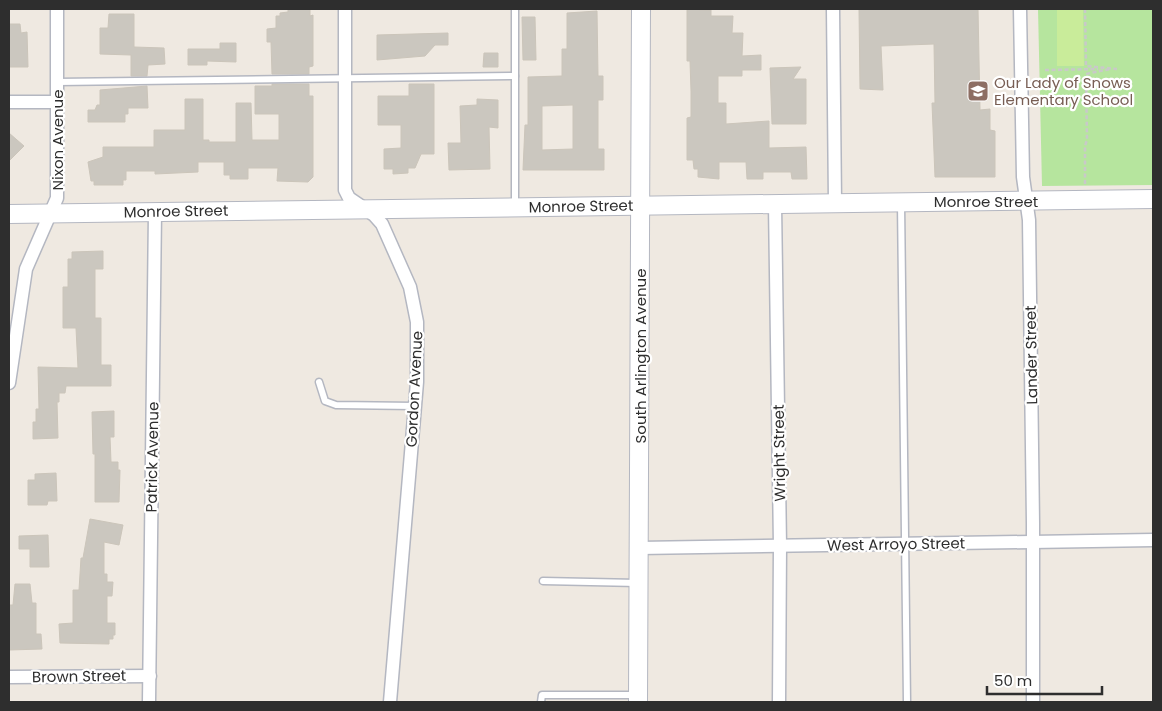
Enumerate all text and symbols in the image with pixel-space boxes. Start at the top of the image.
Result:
place label: Our Lady of Snows Elementary School [994,72,1133,110]
school or university icon: Our Lady of Snows Elementary School [966,79,990,103]
street label: Nixon Avenue [47,90,68,190]
street label: Monroe Street [934,191,1038,212]
street label: Monroe Street [529,195,633,217]
street label: Monroe Street [124,200,228,222]
street label: South Arlington Avenue [630,269,651,443]
street label: Lander Street [1020,305,1042,405]
street label: Gordon Avenue [400,330,428,448]
street label: Patrick Avenue [141,401,163,513]
street label: Wright Street [768,404,790,502]
street label: West Arroyo Street [827,532,965,556]
scale bar [987,664,1102,696]
street label: Brown Street [32,665,126,687]
text: 50 m [994,670,1032,691]

